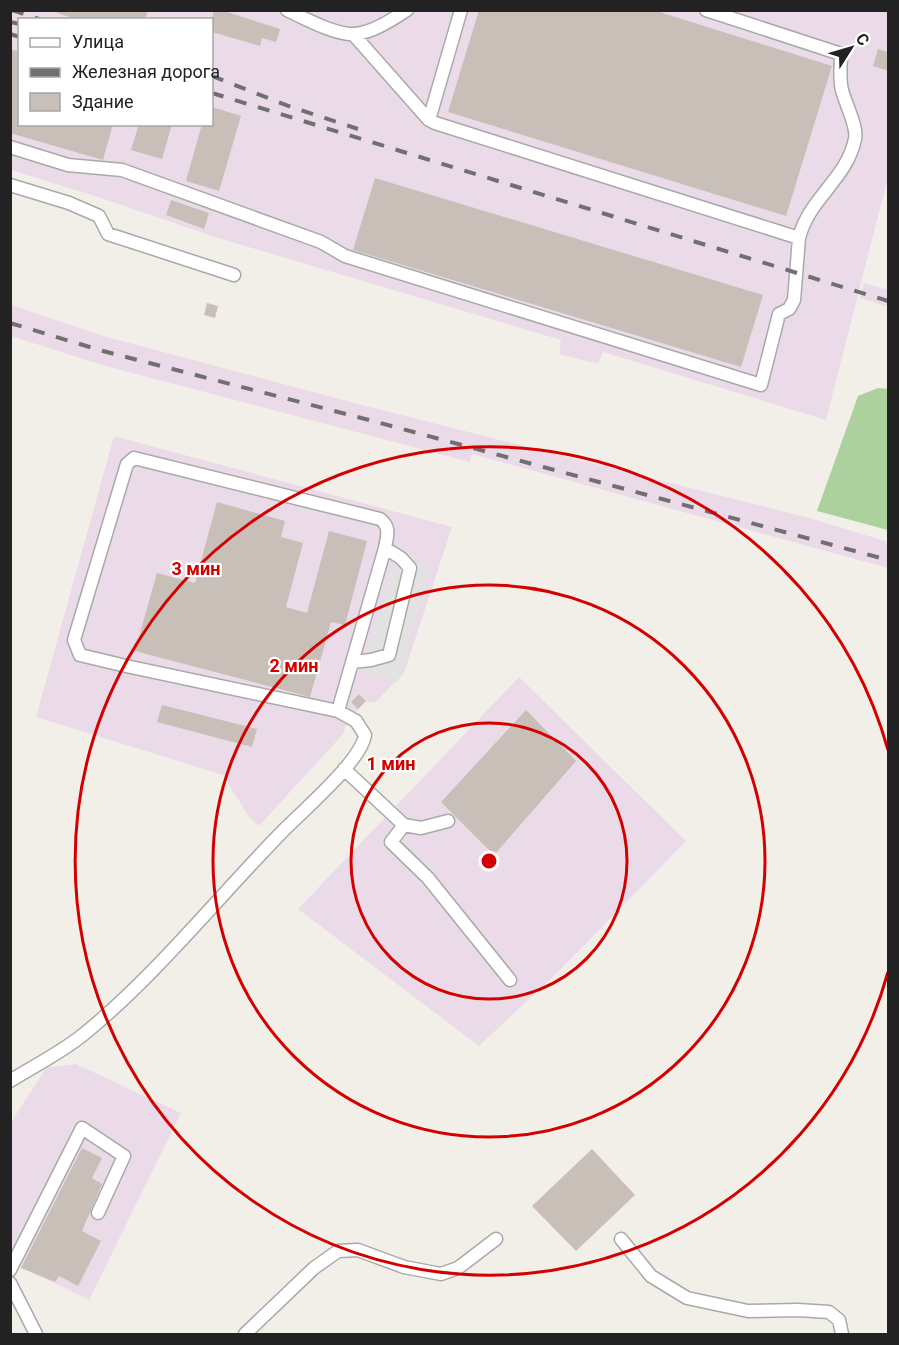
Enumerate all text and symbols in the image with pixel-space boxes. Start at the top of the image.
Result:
legend [18,18,213,126]
north arrow [821,18,881,78]
text: С [852,29,873,49]
text: Улица [72,31,124,52]
text: Железная дорога [72,61,220,82]
text: Здание [72,91,134,112]
text: 3 мин [172,558,220,579]
text: 2 мин [270,655,318,676]
text: 1 мин [367,753,415,774]
centre of rings [479,851,499,871]

